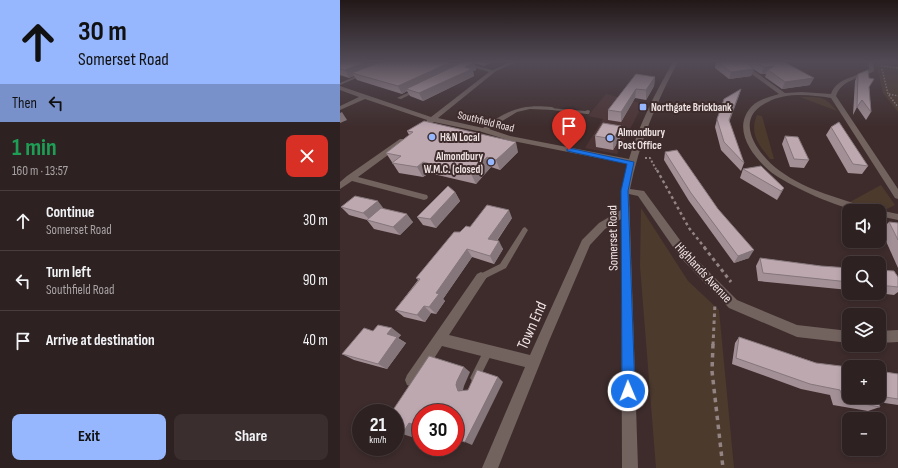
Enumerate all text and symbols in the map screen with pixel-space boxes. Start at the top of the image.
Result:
text: 30 m [78,15,127,48]
icon: ahead [12,16,64,68]
text: Somerset Road [78,49,169,70]
icon: left [45,92,67,114]
text: Then [12,94,37,113]
place label: Northgate Brickbank [651,101,732,114]
marker: Northgate Brickbank [638,102,648,112]
street label: Southfield Road [456,108,516,135]
pin [552,109,586,150]
icon: arrive [558,115,580,137]
place label: Almondbury Post Office [617,126,665,152]
place label: H&N Local [440,131,480,144]
marker: H&N Local [427,132,437,142]
text: 1 min [12,133,57,162]
marker: Almondbury Post Office [605,133,615,143]
button: close [286,135,328,177]
place label: Almondbury W.M.C. (closed) [424,150,483,176]
marker: Almondbury W.M.C. (closed) [486,157,496,167]
text: 160 m · 13:57 [12,163,68,179]
text: Continue [46,203,95,222]
map controls [842,204,886,456]
button: sound [842,204,886,248]
street label: Somerset Road [604,205,622,271]
icon: ahead [12,210,34,232]
text: 30 m [303,211,328,230]
text: Somerset Road [46,222,112,238]
street label: Highlands Avenue [671,239,735,306]
button: search [842,256,886,300]
text: Turn left [46,263,91,282]
icon: left [12,270,34,292]
text: 90 m [303,271,328,290]
text: Southfield Road [46,282,114,298]
street label: Town End [513,299,551,353]
button: layers [842,308,886,352]
icon: arrive [12,330,34,352]
text: Arrive at destination [46,331,155,350]
text: 40 m [303,331,328,350]
button: + [842,360,886,404]
position arrow [607,370,649,412]
speed limit sign: 30 [412,404,464,456]
button: − [842,412,886,456]
text: 21 [370,413,386,437]
button: Exit [12,414,166,460]
button: Share [174,414,328,460]
text: km/h [369,434,387,446]

